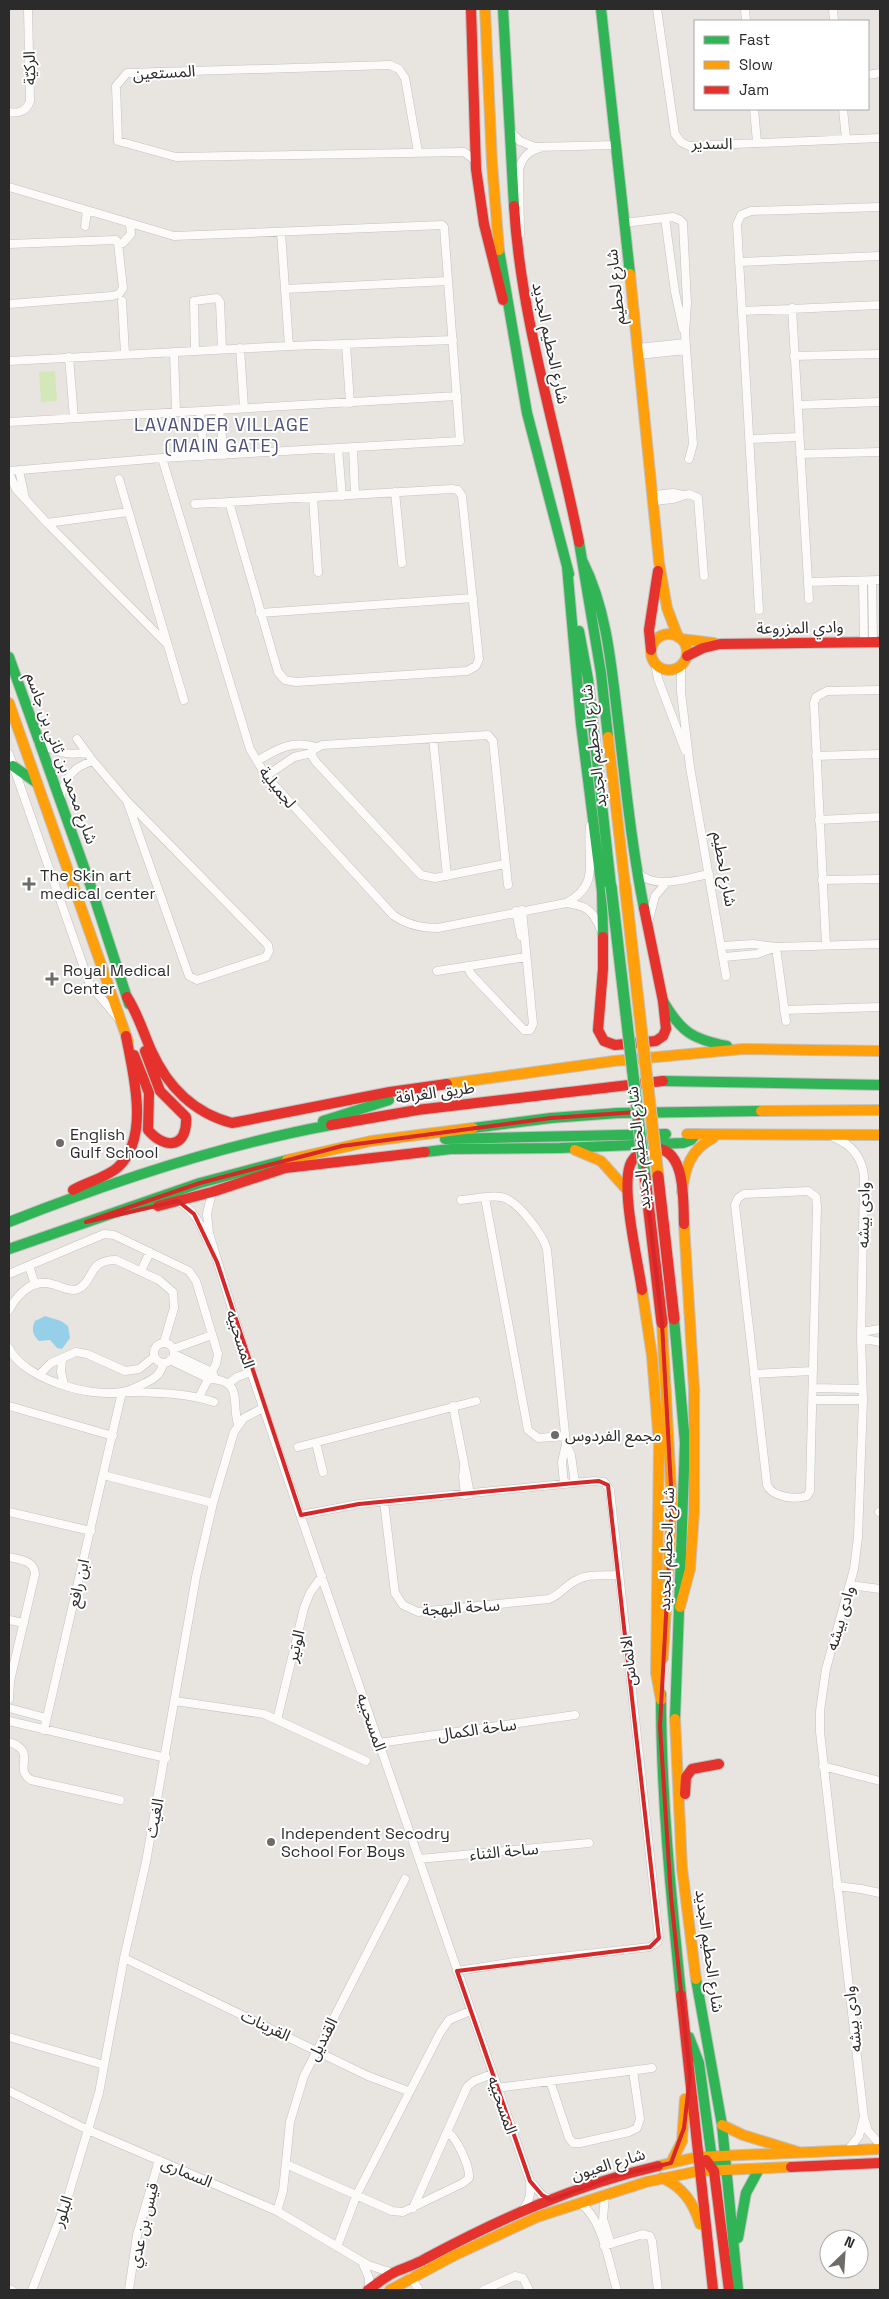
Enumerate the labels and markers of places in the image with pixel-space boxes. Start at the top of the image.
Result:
place label: The Skin art medical center [40,865,155,904]
marker: The Skin art medical center [22,877,36,891]
place label: Royal Medical Center [63,960,170,999]
marker: Royal Medical Center [45,972,59,986]
place label: English Gulf School [70,1124,158,1163]
marker: English Gulf School [54,1137,66,1149]
place label: مجمع الفردوس [565,1425,661,1448]
marker: مجمع الفردوس [549,1429,561,1441]
place label: Independent Secodry School For Boys [281,1823,450,1862]
marker: Independent Secodry School For Boys [265,1836,277,1848]

